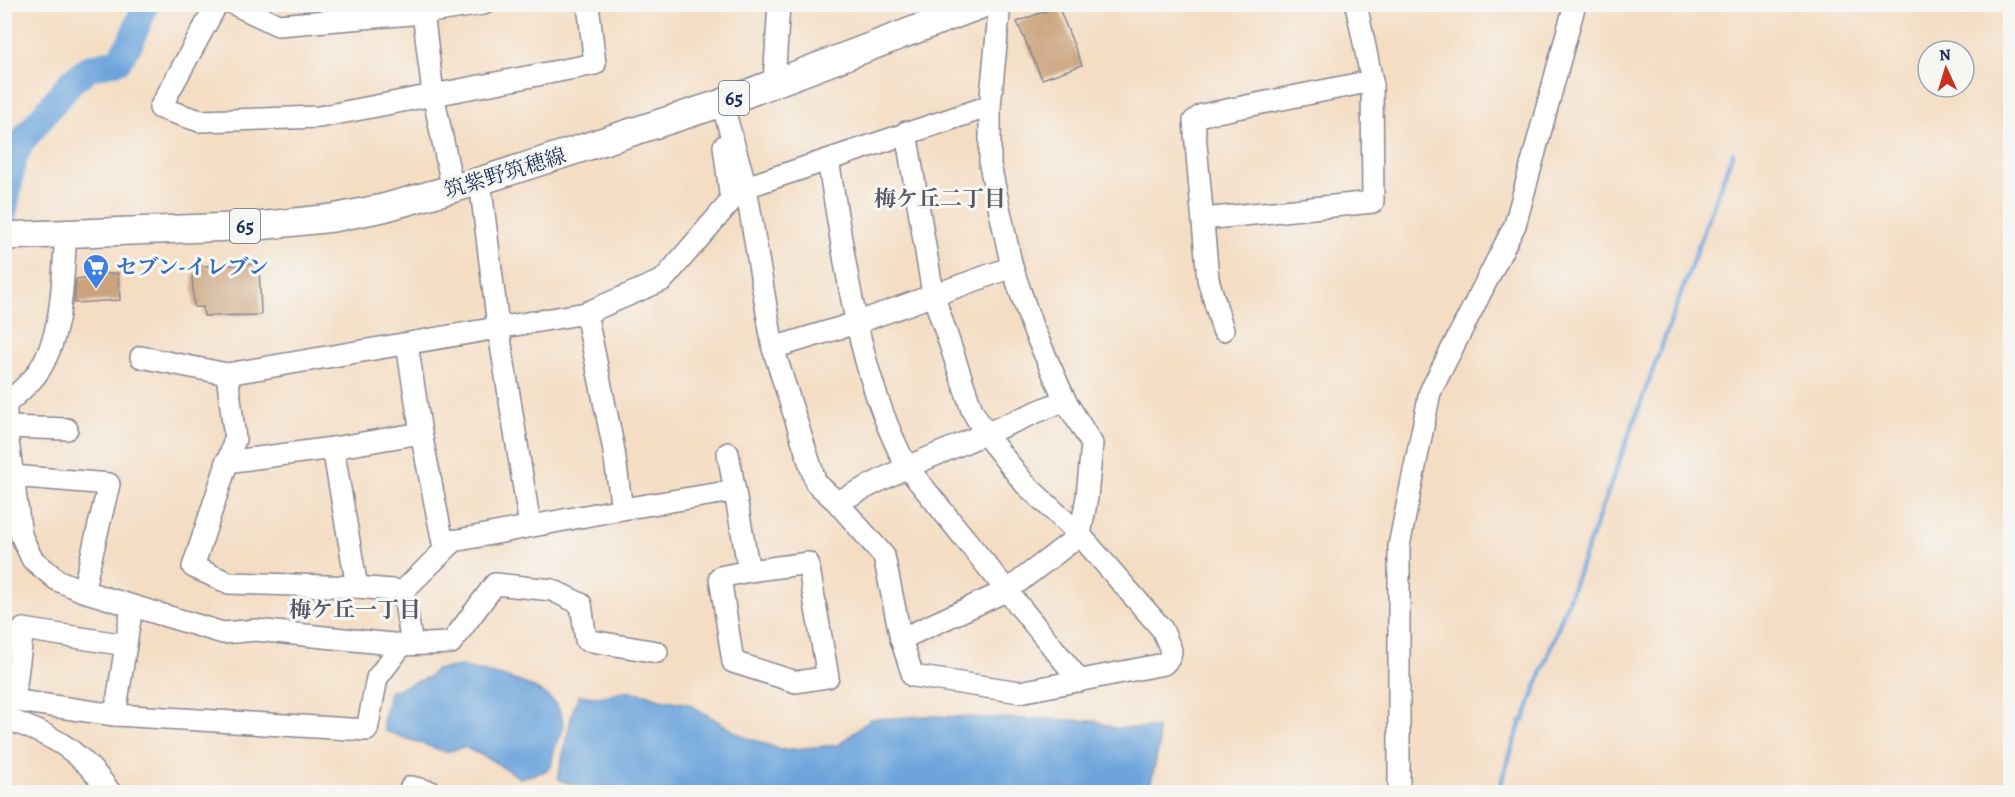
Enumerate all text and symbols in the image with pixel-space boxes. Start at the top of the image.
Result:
north arrow [1916,39,1976,99]
text: N [1938,44,1952,66]
road number: 65 [719,81,749,115]
street label: 筑紫野筑穂線 [441,141,569,205]
district label: 梅ケ丘二丁目 [874,184,1006,214]
road number: 65 [230,209,260,243]
supermarket icon: セブン-イレブン [81,252,111,290]
place label: セブン-イレブン [116,253,269,281]
district label: 梅ケ丘一丁目 [289,595,421,625]

